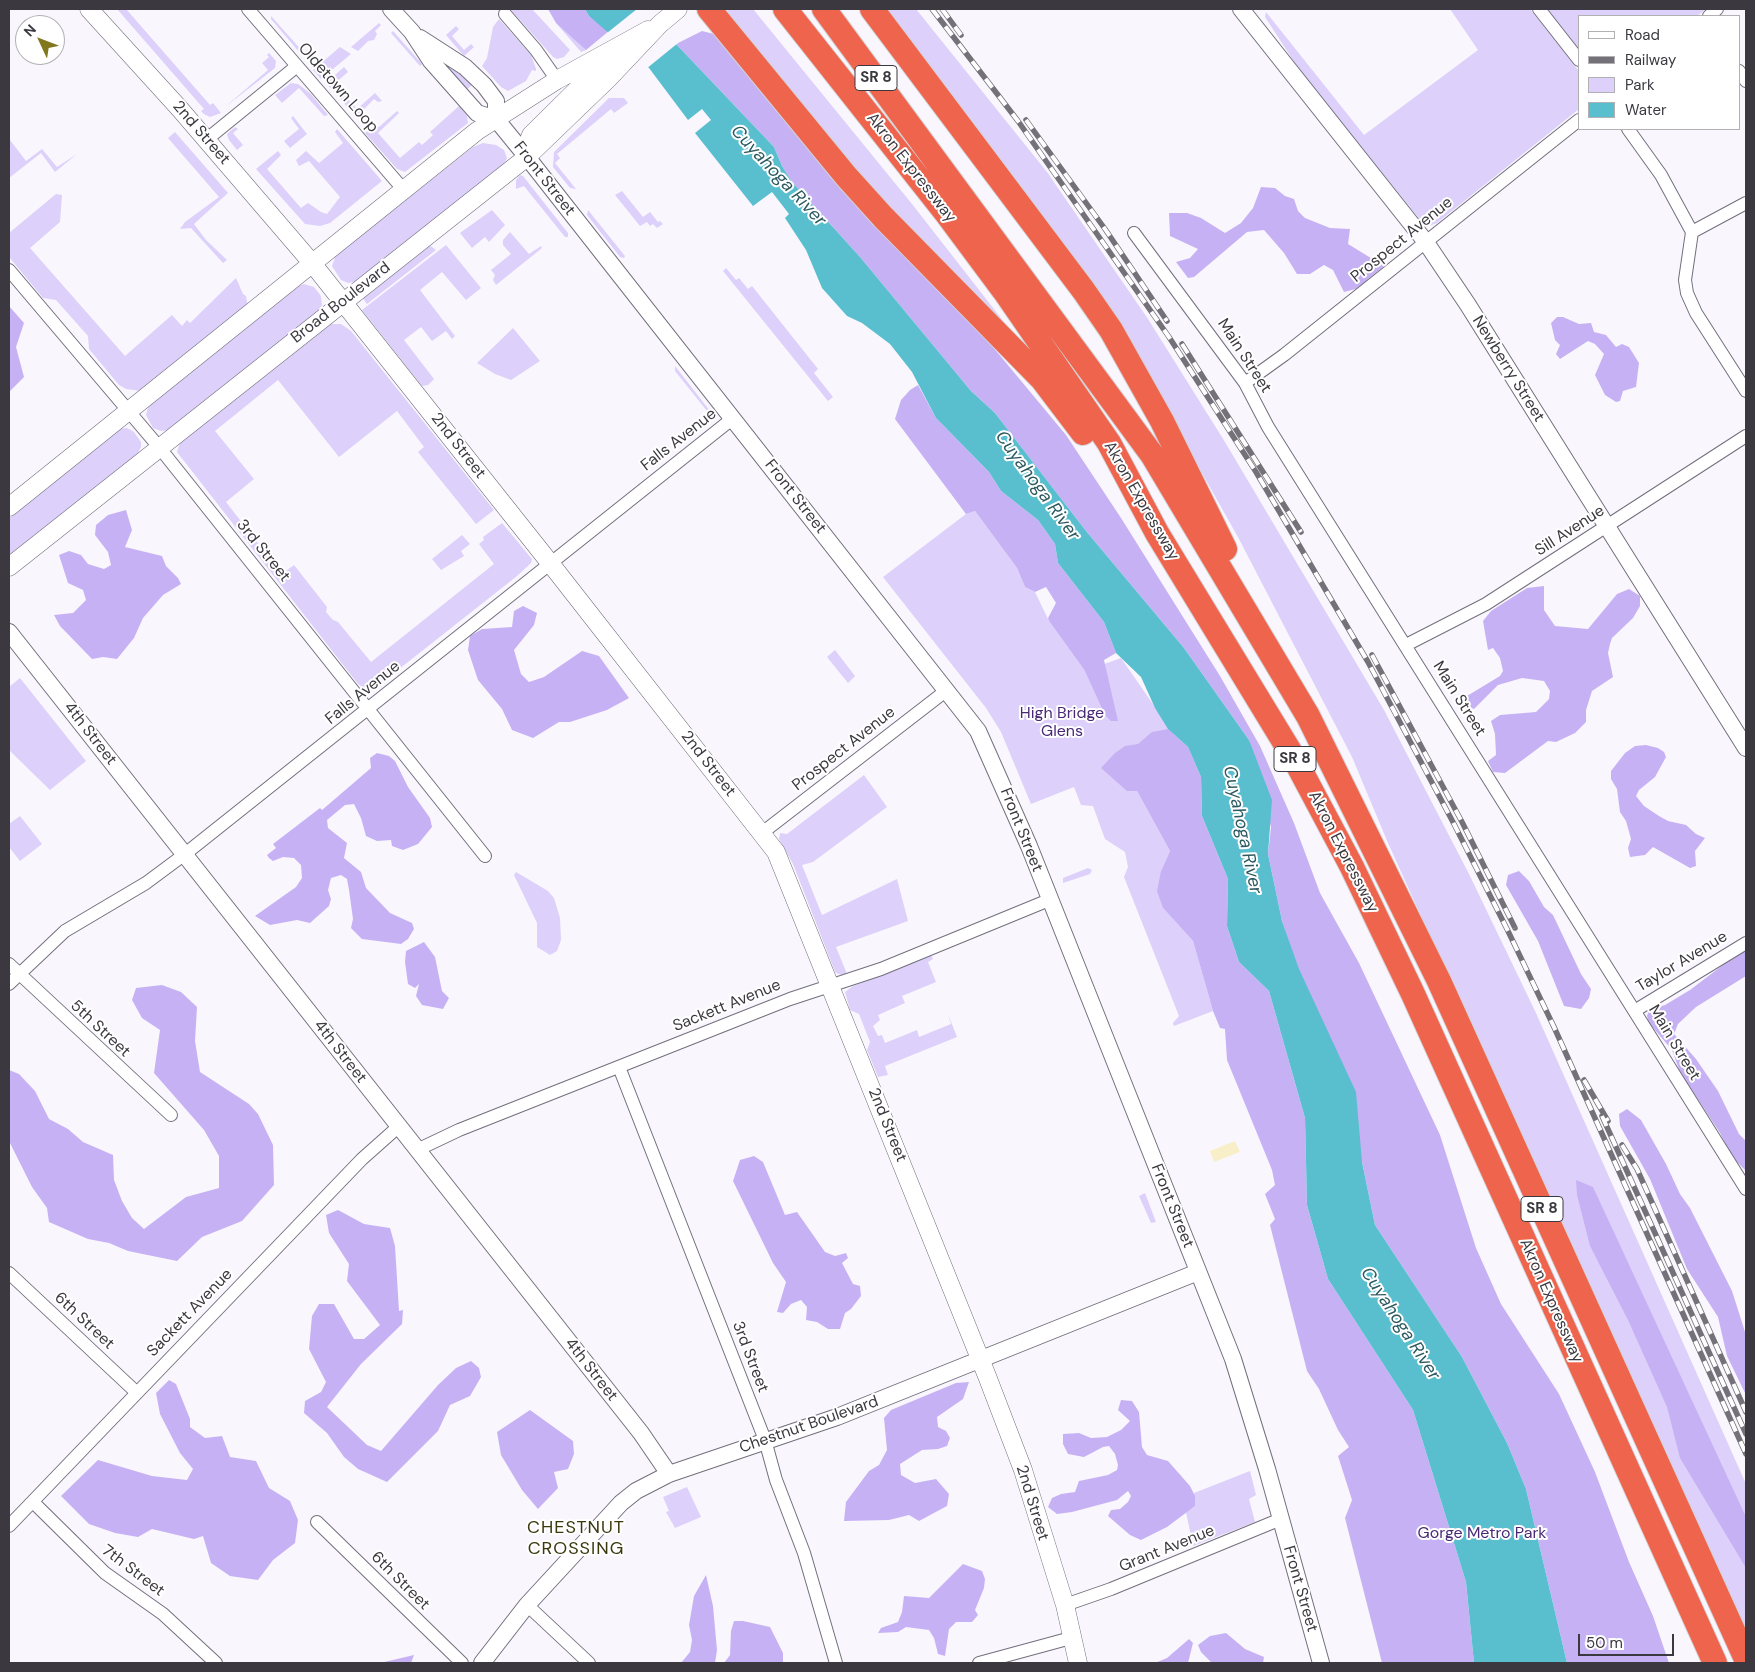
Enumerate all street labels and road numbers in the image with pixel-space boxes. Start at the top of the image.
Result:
street label: Oldetown Loop [294,39,382,137]
road number: SR 8 [855,66,897,90]
street label: 2nd Street [168,97,234,169]
street label: Akron Expressway [862,109,960,227]
street label: Front Street [509,138,579,220]
street label: Prospect Avenue [1347,193,1457,287]
street label: Broad Boulevard [288,258,394,348]
street label: Newberry Street [1468,312,1548,426]
street label: Main Street [1213,315,1275,397]
street label: Falls Avenue [637,405,721,475]
street label: 2nd Street [426,409,490,483]
street label: Akron Expressway [1099,438,1183,564]
street label: Front Street [760,456,830,538]
street label: Sill Avenue [1532,501,1608,561]
street label: 3rd Street [232,516,294,586]
street label: Falls Avenue [322,657,404,729]
street label: Main Street [1428,658,1490,740]
street label: 4th Street [59,699,121,769]
street label: Prospect Avenue [789,703,899,795]
street label: 2nd Street [676,727,740,801]
road number: SR 8 [1274,746,1316,772]
street label: Front Street [995,785,1047,875]
street label: Akron Expressway [1304,788,1382,916]
street label: Taylor Avenue [1633,927,1731,997]
street label: Sackett Avenue [670,976,784,1036]
street label: 5th Street [66,996,134,1062]
street label: Main Street [1644,1002,1704,1084]
street label: 4th Street [309,1017,371,1087]
street label: 2nd Street [863,1085,911,1165]
street label: Front Street [1146,1161,1198,1251]
road number: SR 8 [1521,1196,1563,1222]
street label: Akron Expressway [1515,1236,1587,1366]
street label: Sackett Avenue [143,1265,237,1361]
street label: 6th Street [50,1288,118,1354]
street label: 3rd Street [728,1319,772,1395]
street label: 4th Street [560,1335,622,1405]
street label: Chestnut Boulevard [737,1392,881,1458]
street label: 2nd Street [1011,1463,1053,1543]
street label: Grant Avenue [1117,1521,1217,1577]
street label: 7th Street [98,1541,168,1601]
street label: Front Street [1279,1544,1321,1634]
street label: 6th Street [367,1548,433,1614]

